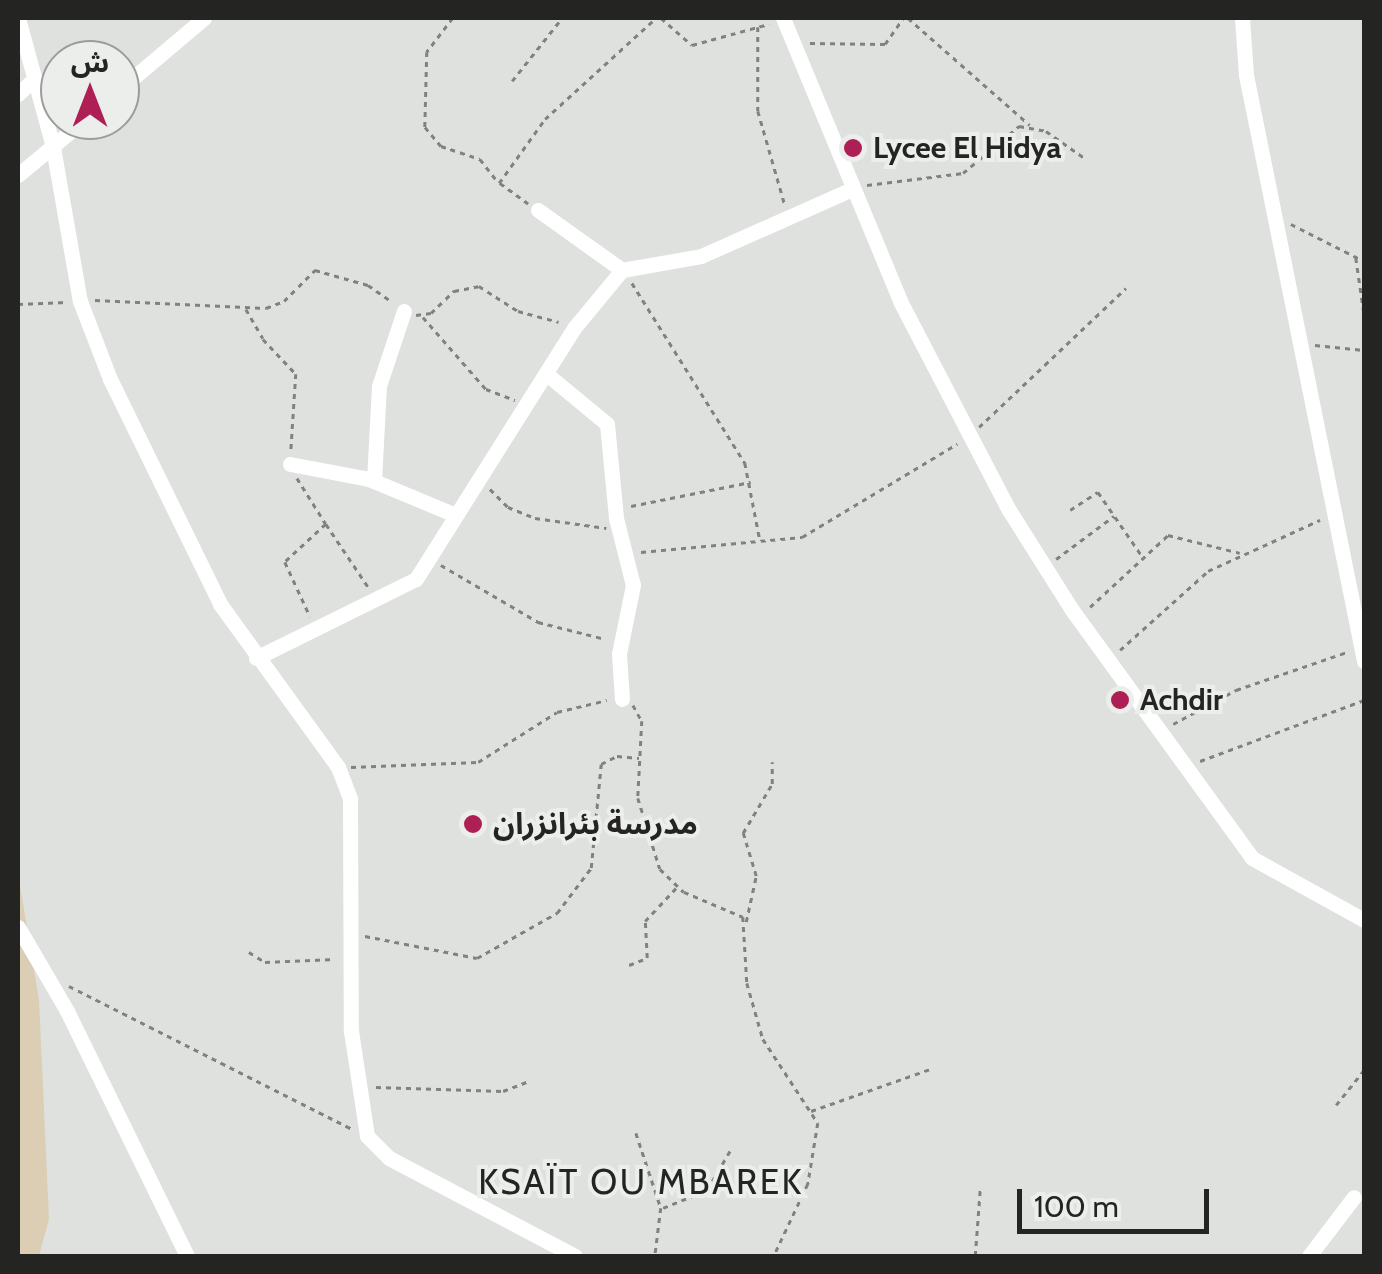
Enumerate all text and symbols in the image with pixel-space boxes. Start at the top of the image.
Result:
north arrow [40,40,140,140]
text: ش [71,45,109,79]
place label: Lycee El Hidya [873,130,1061,166]
marker: Lycee El Hidya [842,137,864,159]
place label: Achdir [1140,682,1223,718]
marker: Achdir [1109,689,1131,711]
place label: مدرسة بئرانزران [493,806,698,842]
marker: مدرسة بئرانزران [462,813,484,835]
district label: KSAÏT OU MBAREK [478,1161,804,1203]
scale bar [1022,1169,1214,1231]
text: 100 m [1034,1188,1119,1225]

